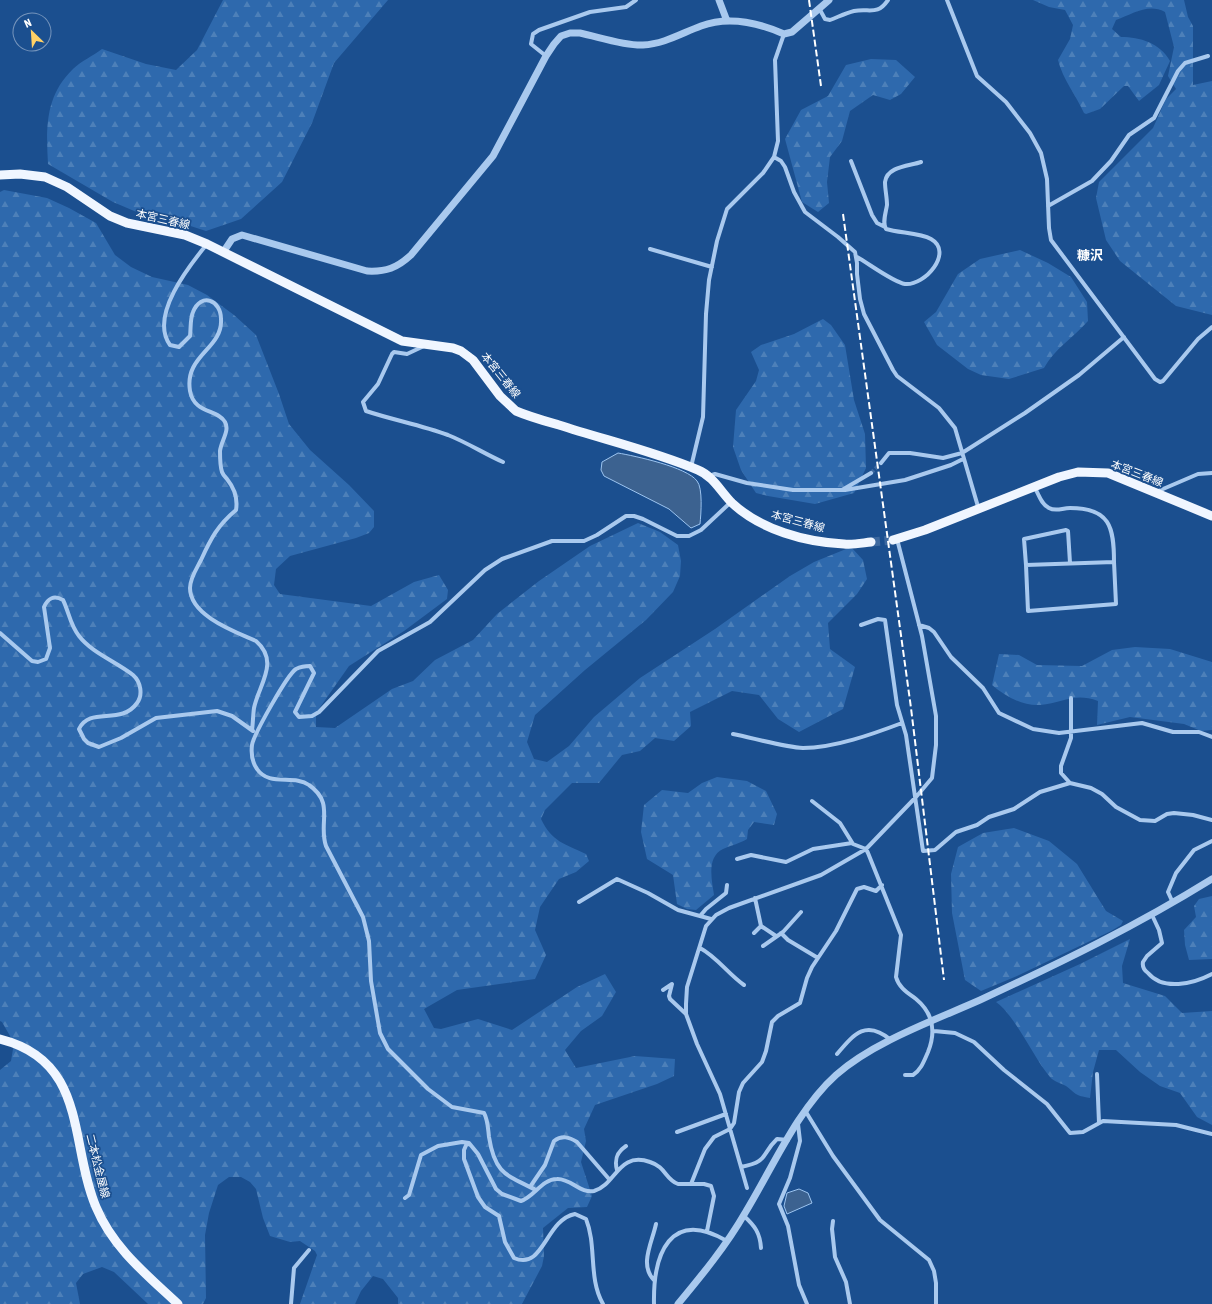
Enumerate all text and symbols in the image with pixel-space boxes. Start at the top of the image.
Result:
north arrow [12,12,52,52]
text: N [22,16,33,30]
street label: 本宮三春線 [135,207,191,231]
district label: 糠沢 [1077,248,1103,263]
street label: 本宮三春線 [479,350,523,400]
street label: 本宮三春線 [1109,458,1165,488]
street label: 本宮三春線 [770,508,826,534]
street label: 二本松金屋線 [84,1133,112,1199]

